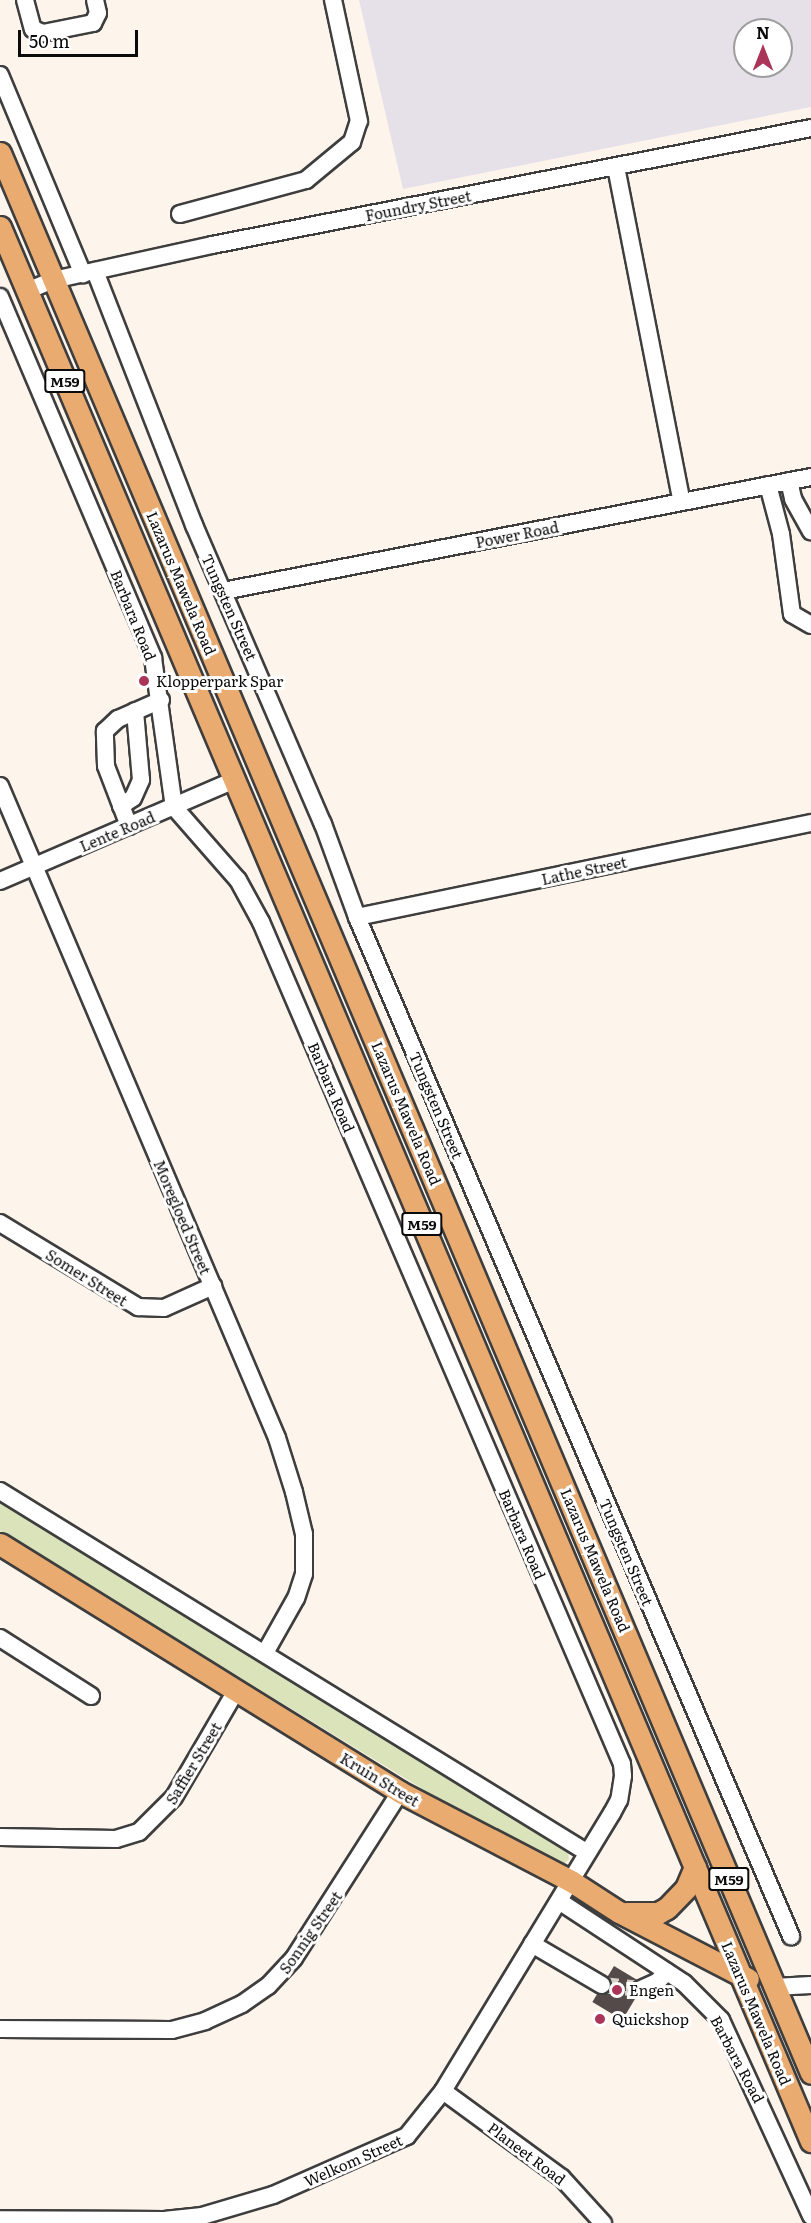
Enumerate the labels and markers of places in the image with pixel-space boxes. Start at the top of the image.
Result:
place label: Klopperpark Spar [156,672,283,690]
marker: Klopperpark Spar [137,674,151,688]
place label: Engen [629,1981,674,1999]
marker: Engen [610,1983,624,1997]
place label: Quickshop [612,2010,689,2028]
marker: Quickshop [593,2012,607,2026]

